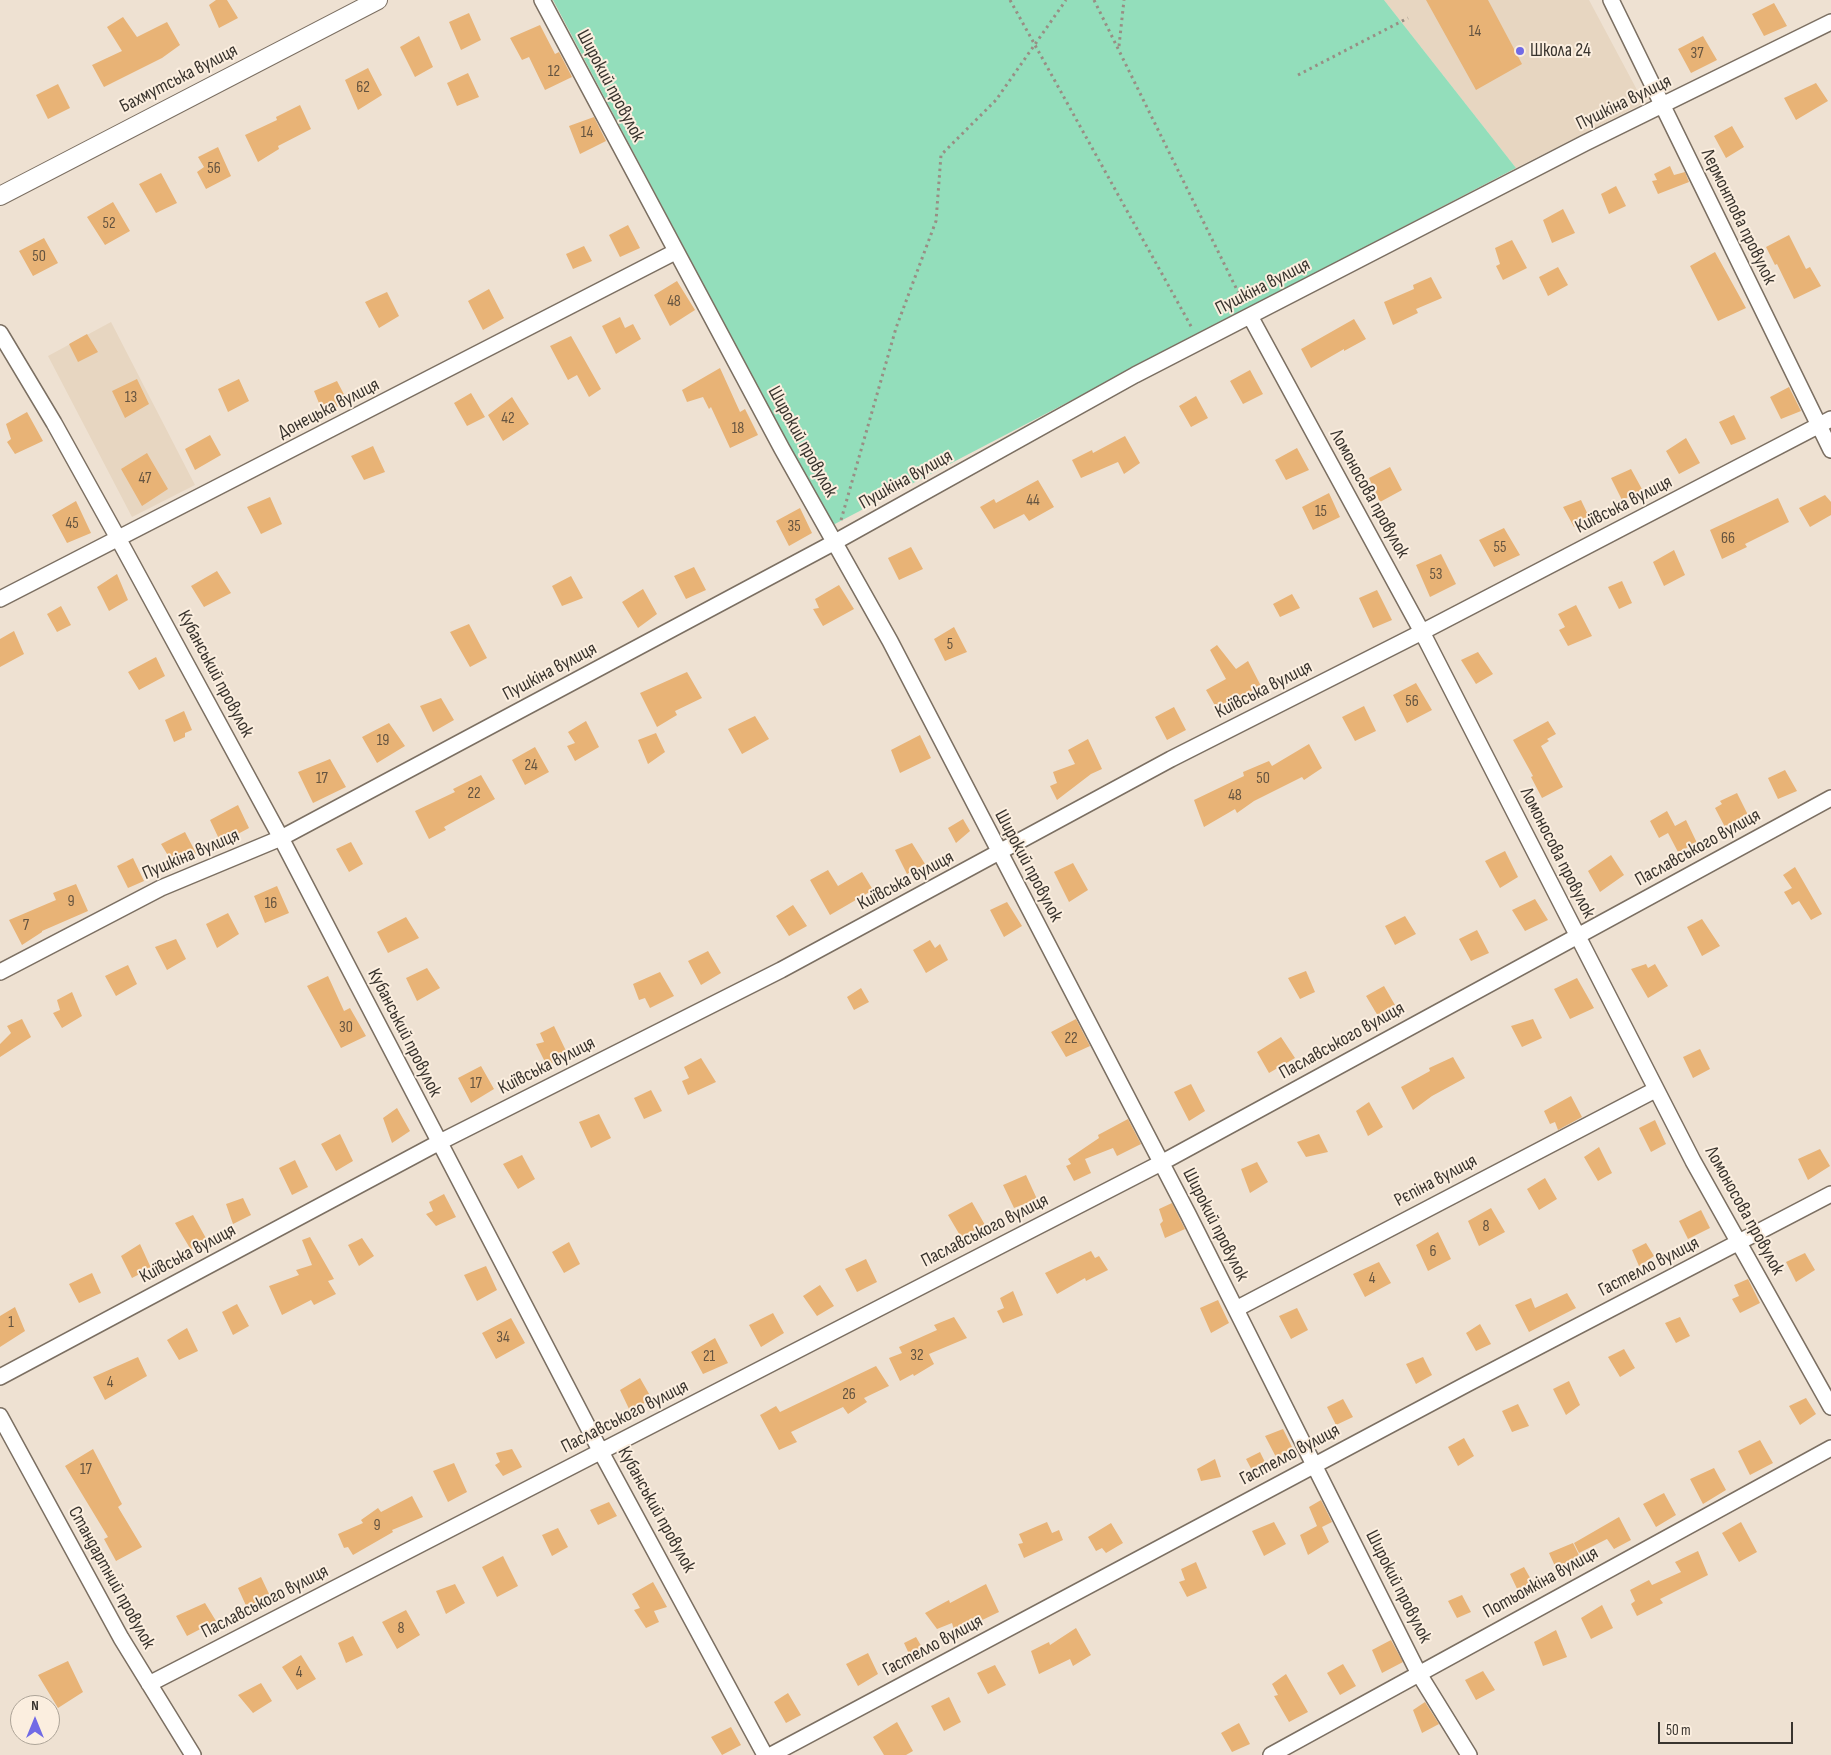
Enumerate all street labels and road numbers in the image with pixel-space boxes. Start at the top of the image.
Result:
street label: Широкий провулок [571,26,649,146]
street label: Бахмутська вулиця [116,40,242,118]
street label: Пушкіна вулиця [1573,70,1675,136]
street label: Лермонтова провулок [1695,146,1781,288]
street label: Пушкіна вулиця [1212,253,1314,321]
street label: Донецька вулиця [274,374,384,444]
street label: Широкий провулок [762,382,842,502]
street label: Ломоносова провулок [1324,426,1414,562]
street label: Пушкіна вулиця [855,445,957,515]
street label: Київська вулиця [1572,471,1676,539]
street label: Кубанський провулок [172,607,258,741]
street label: Пушкіна вулиця [499,638,601,706]
street label: Київська вулиця [1212,656,1316,724]
street label: Ломоносова провулок [1514,784,1600,922]
street label: Паславського вулиця [1631,804,1765,892]
street label: Широкий провулок [989,806,1067,926]
street label: Пушкіна вулиця [139,824,243,886]
street label: Київська вулиця [854,846,958,916]
street label: Кубанський провулок [362,965,446,1101]
street label: Паславського вулиця [1275,997,1409,1085]
street label: Київська вулиця [495,1032,599,1100]
street label: Ломоносова провулок [1699,1143,1789,1279]
street label: Рєпіна вулиця [1391,1150,1481,1212]
street label: Широкий провулок [1177,1165,1253,1285]
street label: Паславського вулиця [918,1189,1052,1273]
street label: Київська вулиця [136,1219,240,1289]
street label: Гастелло вулиця [1595,1232,1703,1302]
street label: Паславського вулиця [558,1375,692,1459]
street label: Гастелло вулиця [1236,1419,1344,1491]
street label: Кубанський провулок [612,1443,700,1577]
street label: Стандартний провулок [62,1503,160,1653]
street label: Широкий провулок [1360,1527,1436,1647]
street label: Потьомкіна вулиця [1479,1542,1603,1624]
street label: Паславського вулиця [198,1560,332,1644]
street label: Гастелло вулиця [879,1610,987,1682]

